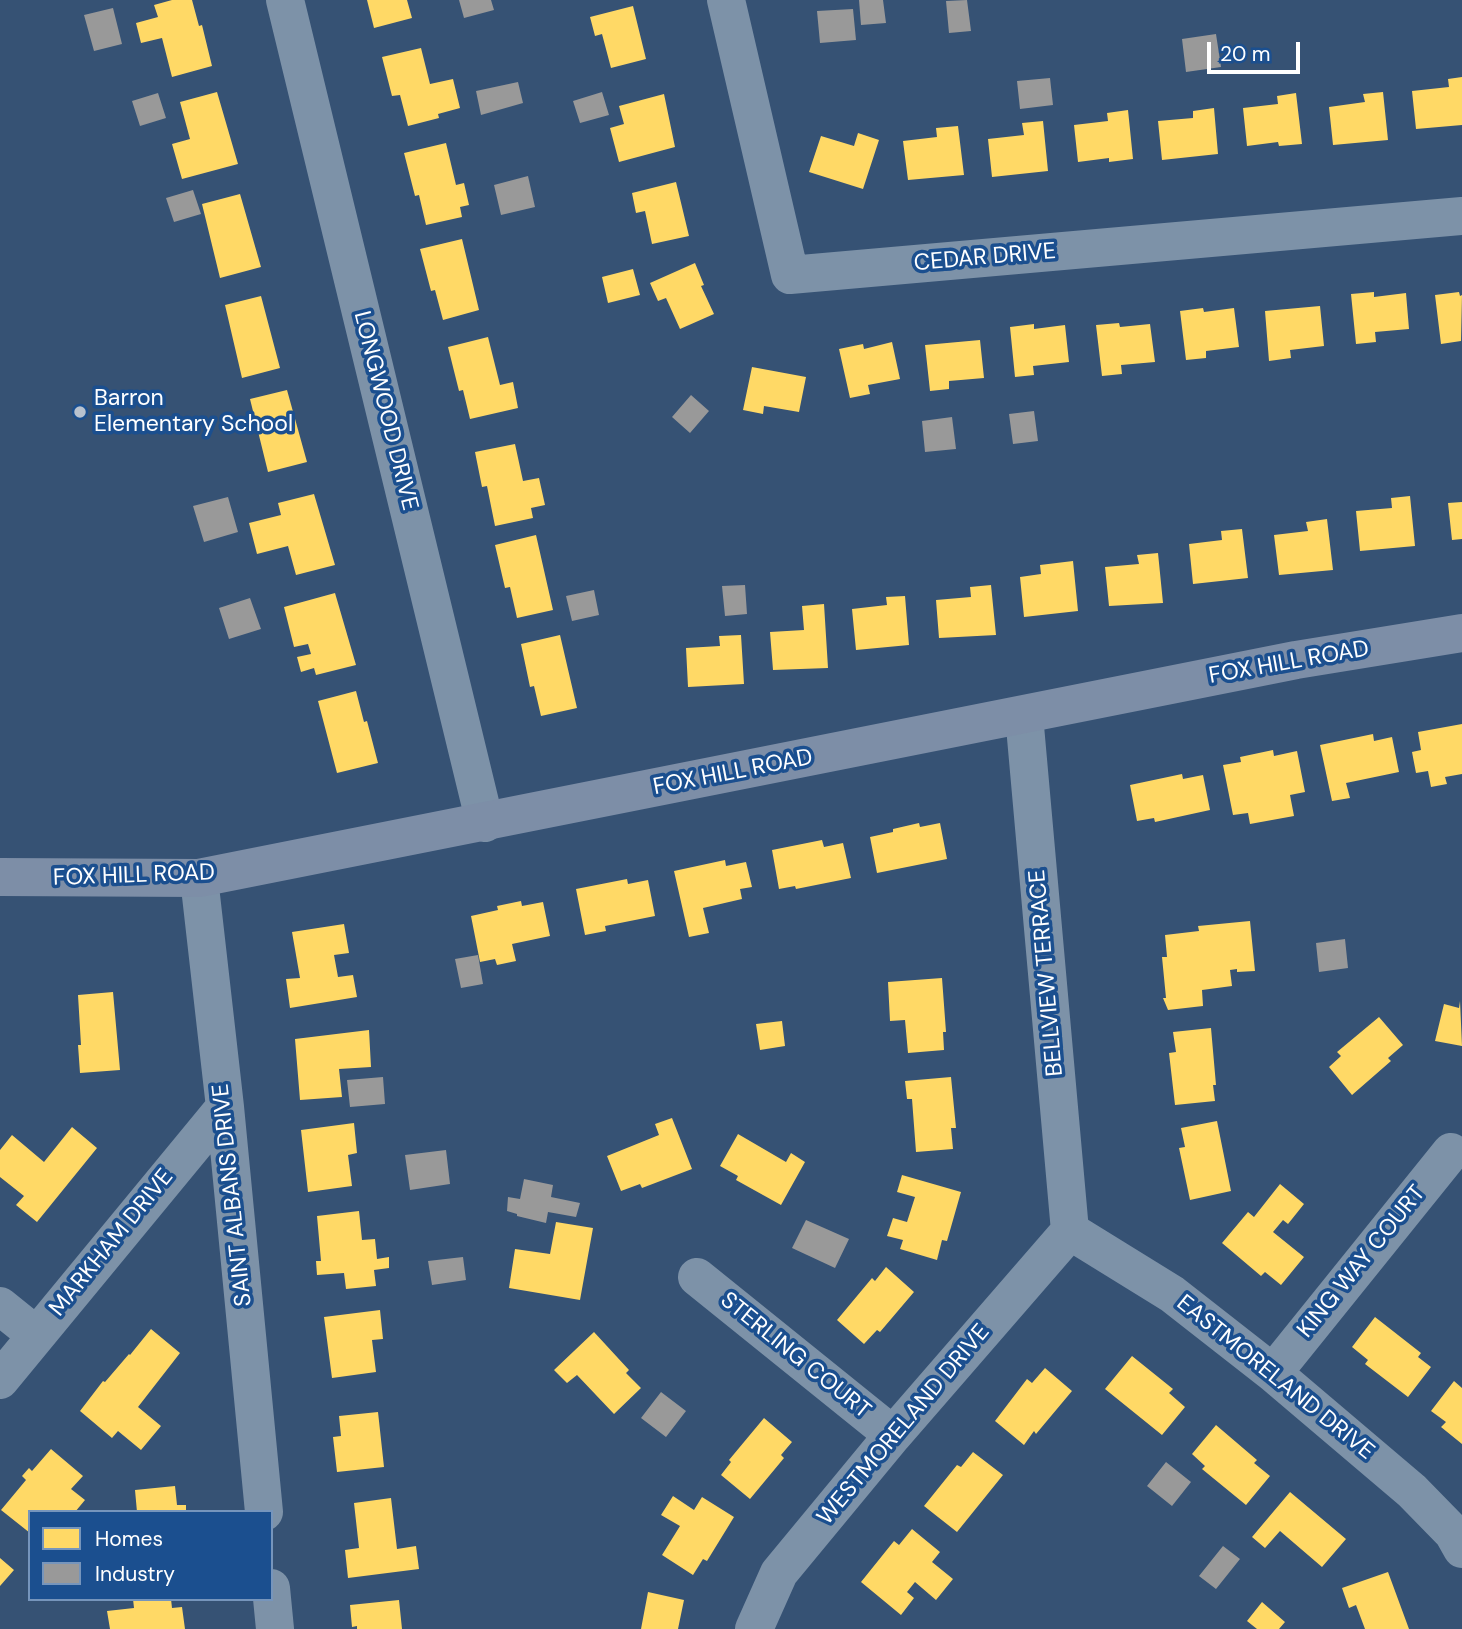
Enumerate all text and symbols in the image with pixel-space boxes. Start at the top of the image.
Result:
scale bar [1210,28,1303,72]
text: 20 m [1220,40,1271,68]
street label: CEDAR DRIVE [913,238,1057,278]
street label: LONGWOOD DRIVE [347,309,423,513]
place label: Barron Elementary School [94,385,293,439]
marker: Barron Elementary School [72,404,88,420]
street label: FOX HILL ROAD [1207,635,1371,691]
street label: FOX HILL ROAD [651,744,815,802]
street label: FOX HILL ROAD [53,859,215,893]
street label: BELLVIEW TERRACE [1024,868,1070,1078]
street label: SAINT ALBANS DRIVE [208,1082,258,1308]
street label: MARKHAM DRIVE [44,1164,180,1322]
street label: KING WAY COURT [1292,1180,1432,1344]
street label: STERLING COURT [714,1287,876,1425]
street label: EASTMORELAND DRIVE [1171,1290,1379,1466]
street label: WESTMORELAND DRIVE [812,1319,996,1531]
legend [28,1510,273,1601]
text: Homes [95,1525,163,1553]
text: Industry [95,1560,175,1588]

